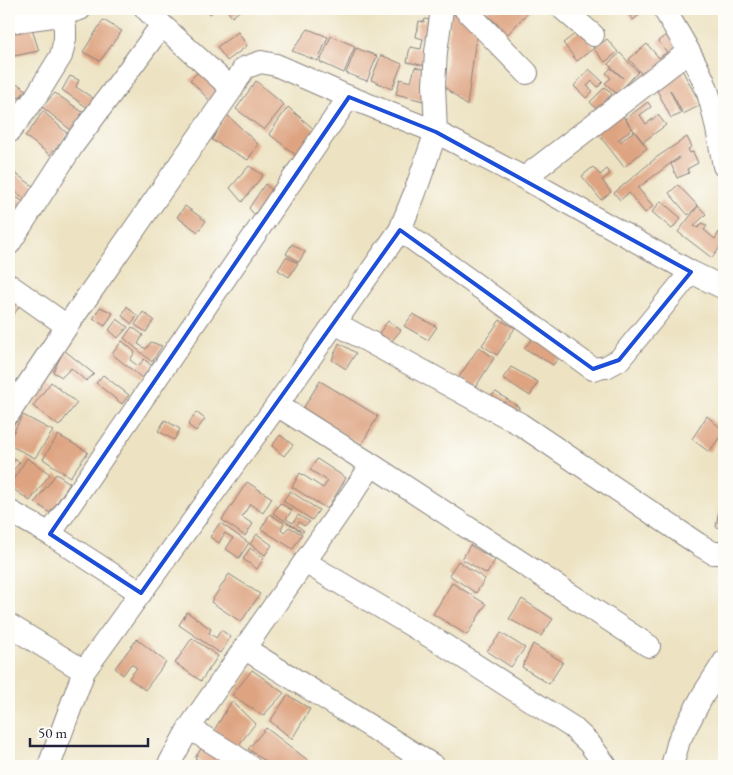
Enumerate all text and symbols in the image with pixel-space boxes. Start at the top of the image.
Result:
scale bar [30,715,148,747]
text: 50 m [38,723,67,742]

